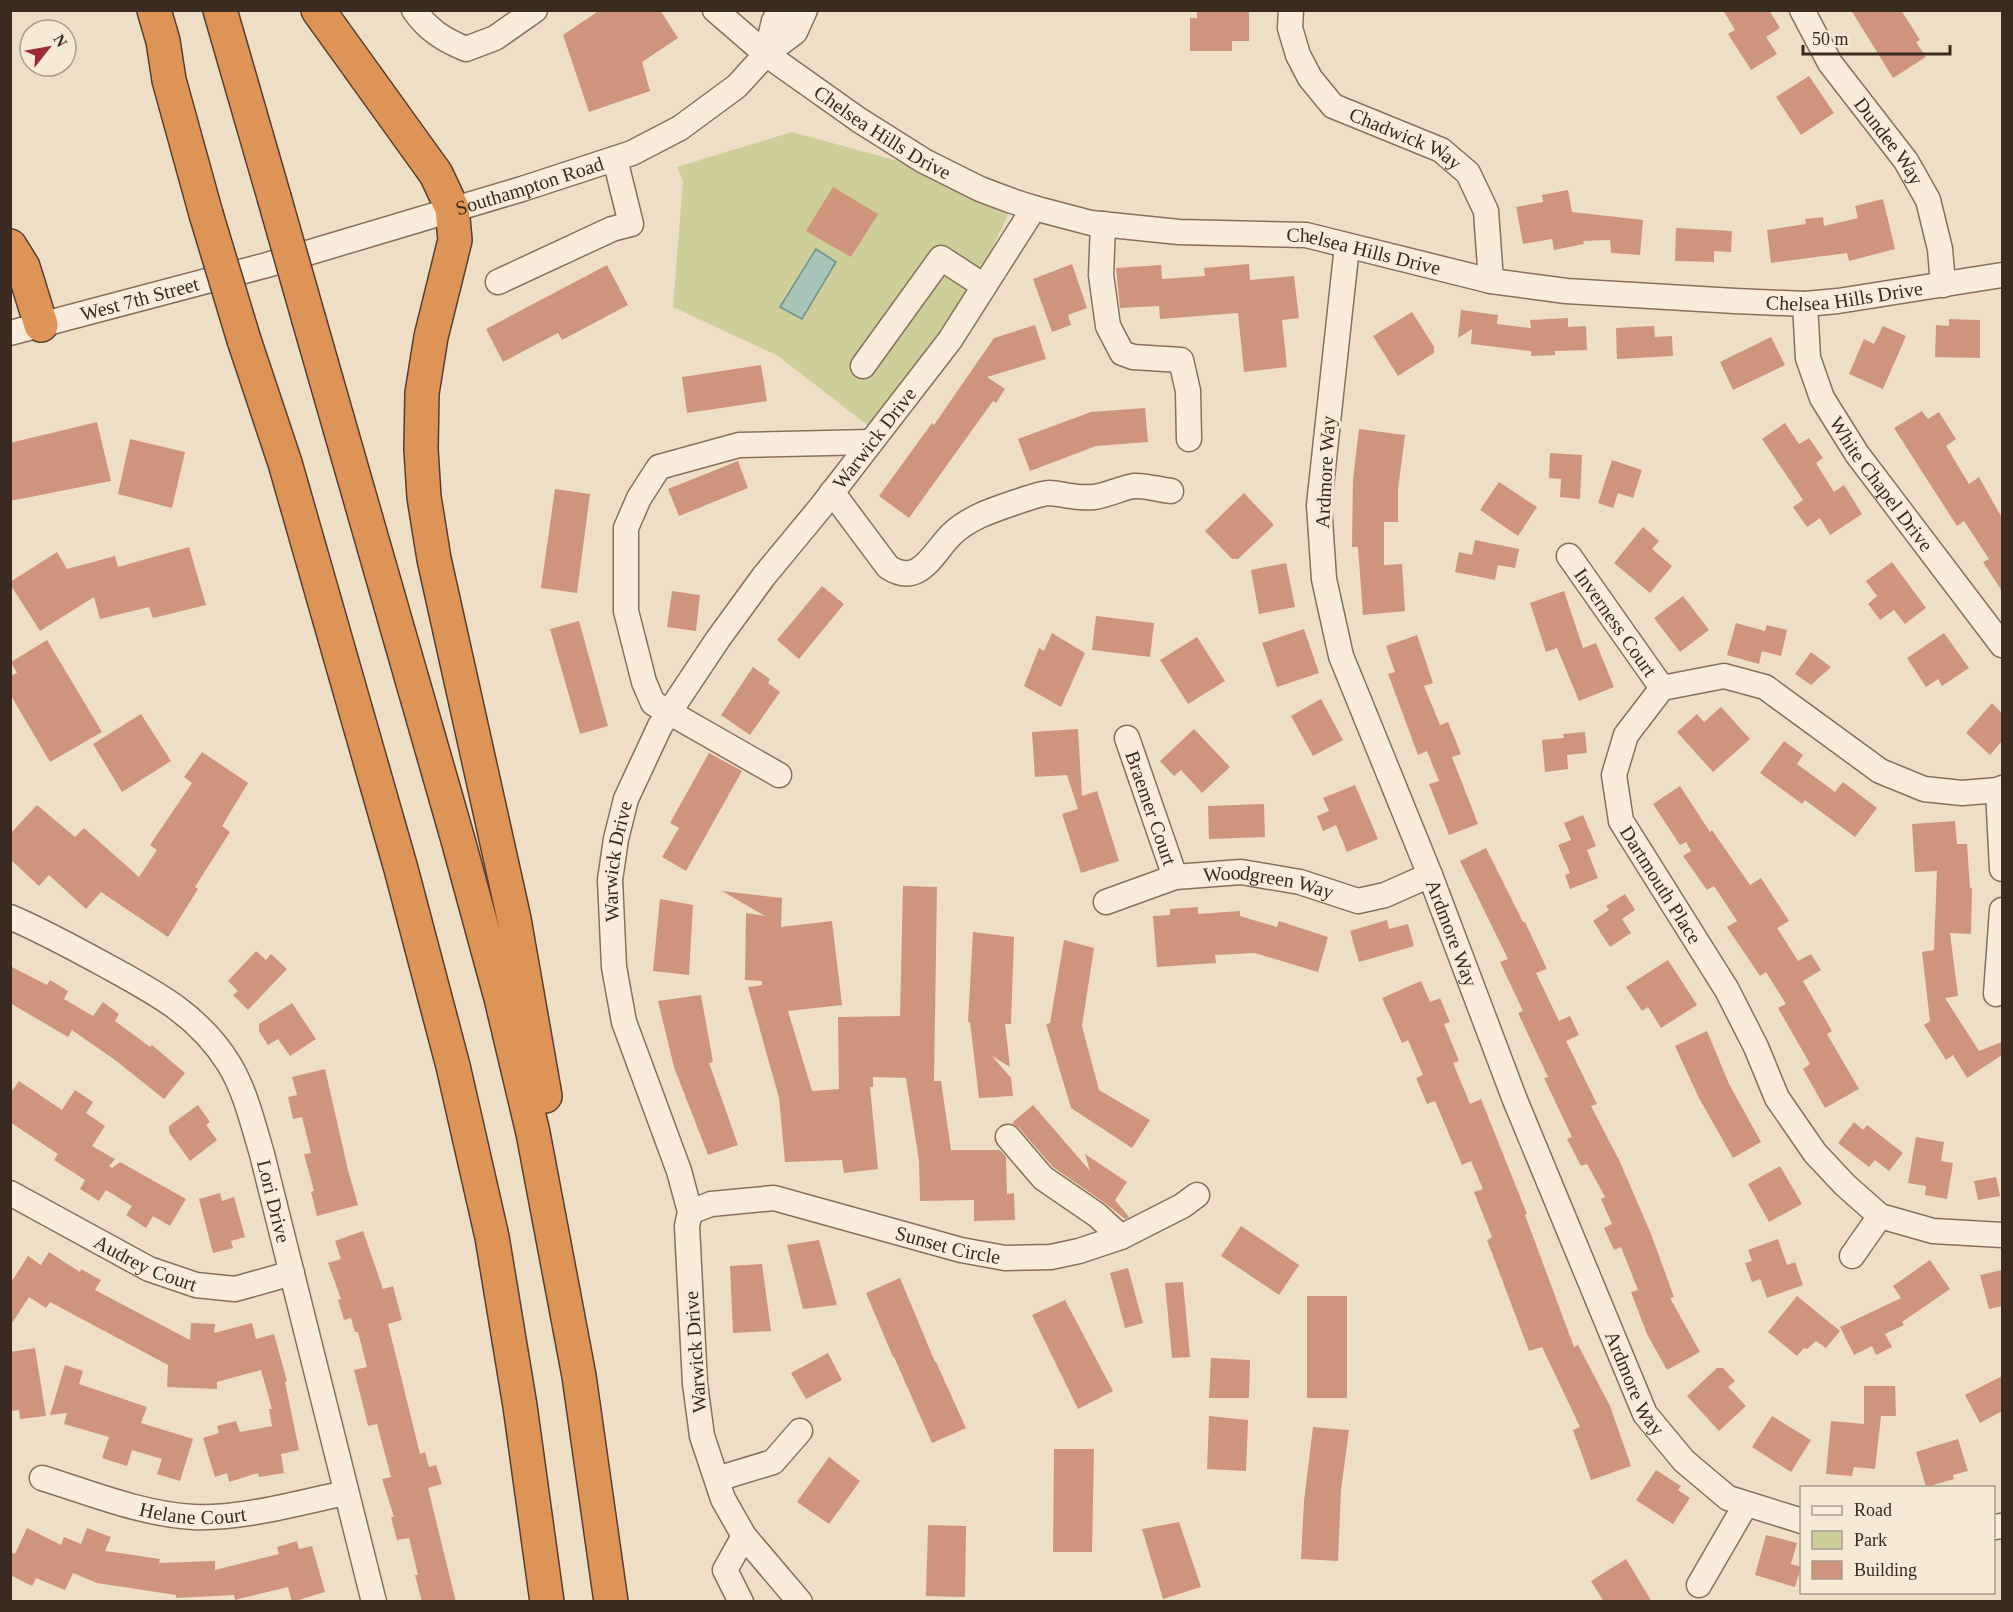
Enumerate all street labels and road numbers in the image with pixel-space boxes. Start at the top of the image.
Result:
street label: Chelsea Hills Drive [810,81,955,184]
street label: Dundee Way [1850,93,1928,189]
street label: Chadwick Way [1346,103,1466,175]
street label: Southampton Road [453,152,606,219]
street label: Chelsea Hills Drive [1286,224,1443,279]
street label: West 7th Street [78,272,202,325]
street label: Chelsea Hills Drive [1765,277,1924,315]
street label: Warwick Drive [828,383,920,493]
street label: White Chapel Drive [1825,412,1938,556]
street label: Ardmore Way [1311,415,1340,529]
street label: Inverness Court [1570,564,1662,681]
street label: Braemer Court [1121,748,1181,868]
street label: Warwick Drive [599,798,636,922]
street label: Dartmouth Place [1616,822,1706,948]
street label: Woodgreen Way [1202,861,1337,904]
street label: Ardmore Way [1422,876,1482,990]
street label: Lori Drive [253,1157,295,1245]
street label: Sunset Circle [893,1221,1002,1268]
street label: Audrey Court [90,1230,200,1296]
street label: Warwick Drive [680,1290,710,1414]
street label: Ardmore Way [1601,1328,1669,1440]
street label: Helane Court [137,1498,248,1528]

